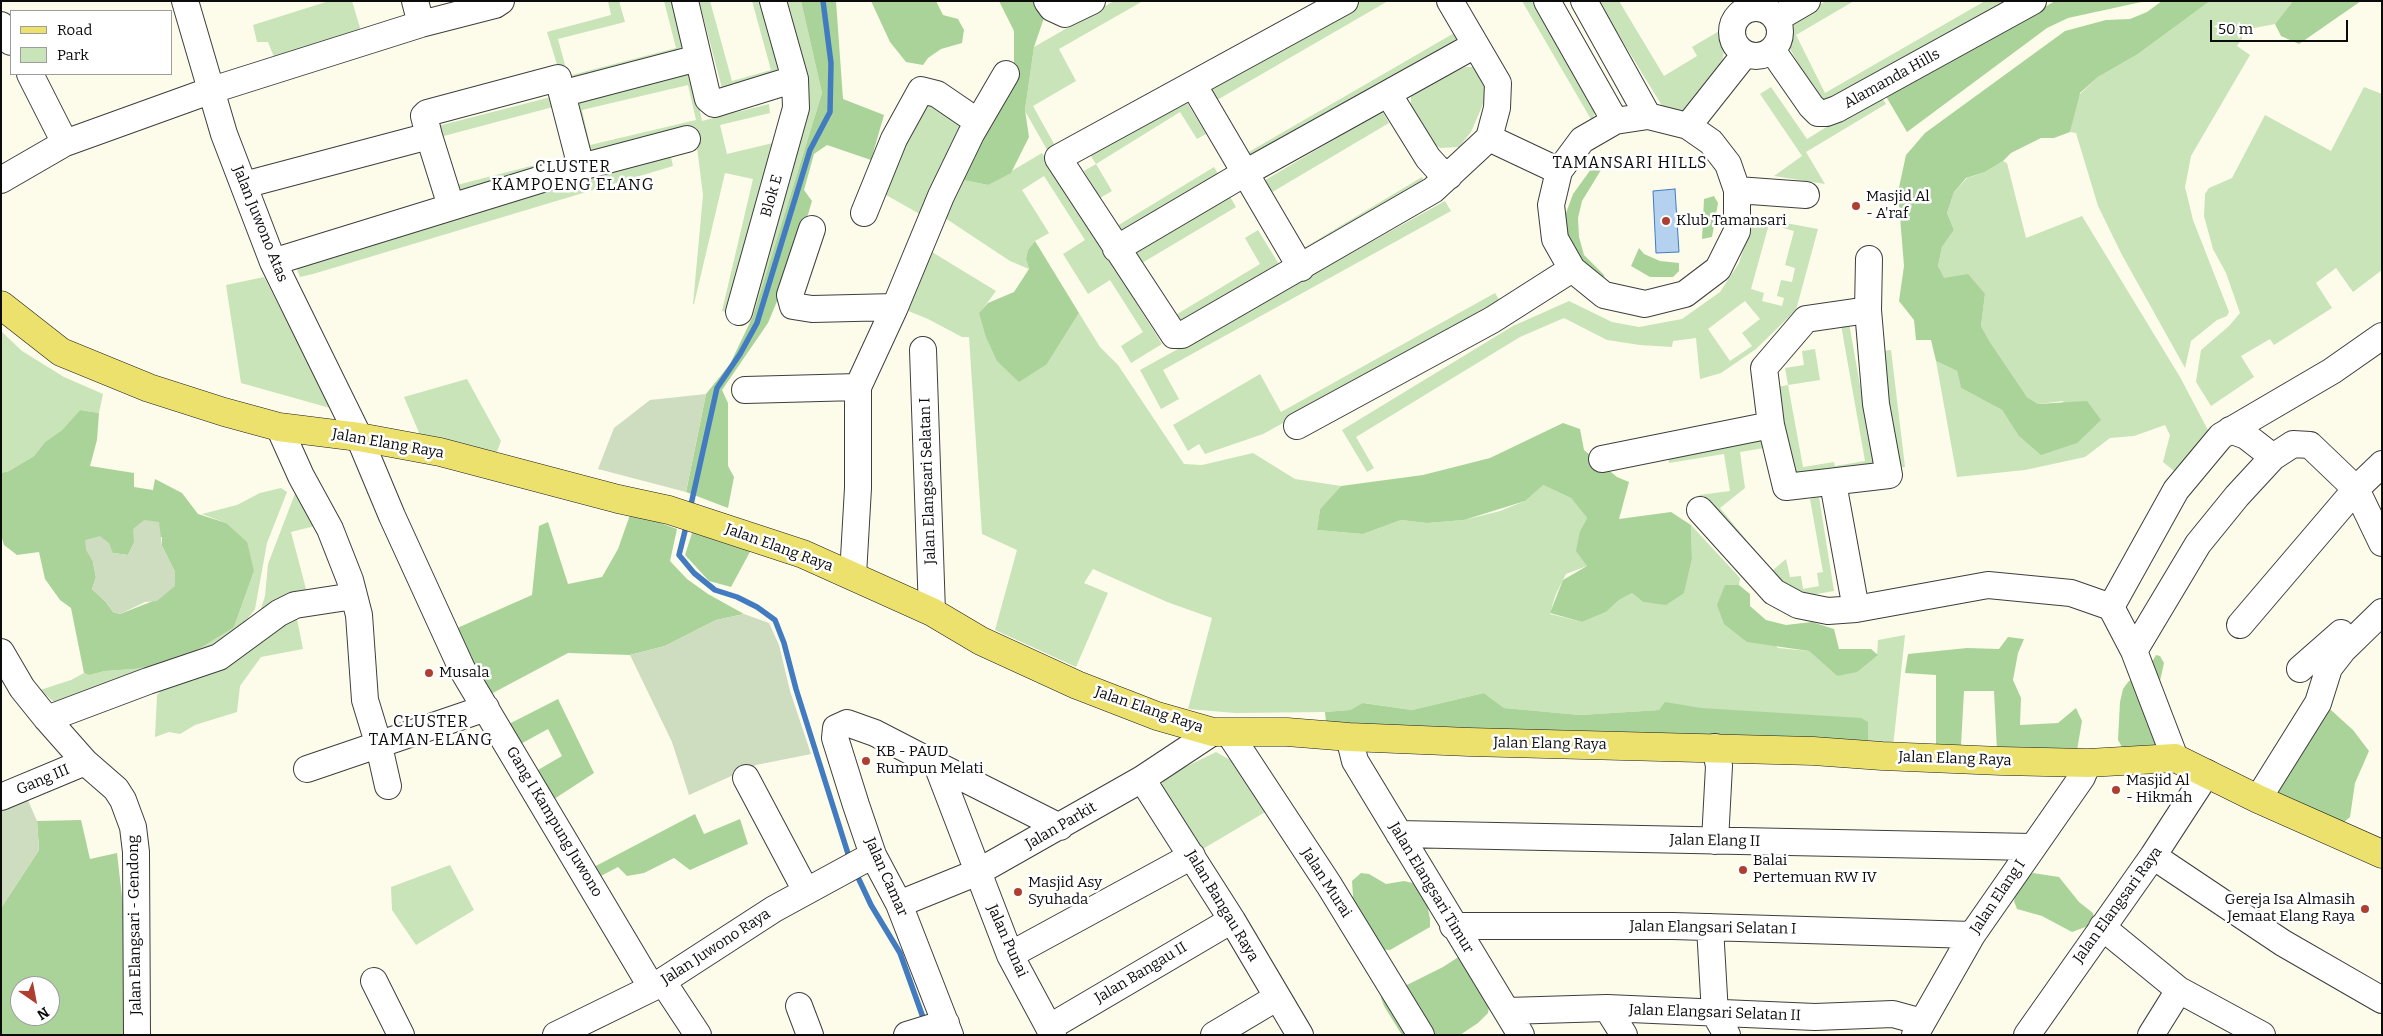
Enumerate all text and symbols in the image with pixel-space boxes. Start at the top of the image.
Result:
legend [10,10,172,75]
scale bar [2213,10,2350,42]
text: 50 m [2218,20,2253,38]
text: Road [57,21,92,39]
street label: Alamanda Hills [1841,45,1943,113]
text: Park [57,46,89,64]
district label: TAMANSARI HILLS [1551,154,1709,174]
district label: CLUSTER KAMPOENG ELANG [490,158,656,196]
street label: Jalan Juwono Atas [228,163,292,285]
street label: Blok E [757,173,787,219]
place label: Masjid Al - A'raf [1866,188,1930,223]
marker: Masjid Al - A'raf [1850,200,1862,212]
place label: Klub Tamansari [1676,212,1786,230]
marker: Klub Tamansari [1660,215,1672,227]
street label: Jalan Elangsari Selatan I [916,397,940,565]
street label: Jalan Elang Raya [331,425,445,463]
street label: Jalan Elang Raya [723,520,835,576]
place label: Musala [439,664,489,682]
marker: Musala [423,667,435,679]
street label: Jalan Elang Raya [1092,683,1206,737]
district label: CLUSTER TAMAN ELANG [367,713,495,751]
street label: Jalan Elang Raya [1493,734,1607,754]
place label: KB - PAUD Rumpun Melati [876,743,984,778]
street label: Gang I Kampung Juwono [502,744,606,900]
street label: Jalan Elang Raya [1898,748,2012,770]
marker: KB - PAUD Rumpun Melati [860,755,872,767]
street label: Gang III [14,761,72,799]
place label: Masjid Al - Hikmah [2126,772,2192,807]
marker: Masjid Al - Hikmah [2110,784,2122,796]
street label: Jalan Parkit [1022,798,1100,854]
street label: Jalan Elangsari Timur [1385,819,1477,957]
street label: Jalan Elang II [1669,831,1761,851]
street label: Jalan Elangsari - Gendong [124,835,146,1015]
street label: Jalan Camar [861,835,911,919]
street label: Jalan Elangsari Raya [2070,843,2166,967]
street label: Jalan Murai [1297,845,1355,921]
street label: Jalan Bangau Raya [1182,847,1262,965]
place label: Balai Pertemuan RW IV [1753,852,1877,887]
street label: Jalan Elang I [1967,857,2029,937]
marker: Balai Pertemuan RW IV [1737,864,1749,876]
place label: Masjid Asy Syuhada [1028,874,1102,909]
marker: Masjid Asy Syuhada [1012,886,1024,898]
place label: Gereja Isa Almasih Jemaat Elang Raya [2225,891,2355,926]
street label: Jalan Punai [983,902,1031,980]
marker: Gereja Isa Almasih Jemaat Elang Raya [2359,903,2371,915]
street label: Jalan Juwono Raya [658,905,774,989]
street label: Jalan Elangsari Selatan I [1629,918,1797,938]
street label: Jalan Bangau II [1092,939,1190,1007]
north arrow [10,976,60,1026]
street label: Jalan Elangsari Selatan II [1629,1001,1801,1025]
text: N [34,1003,52,1023]

